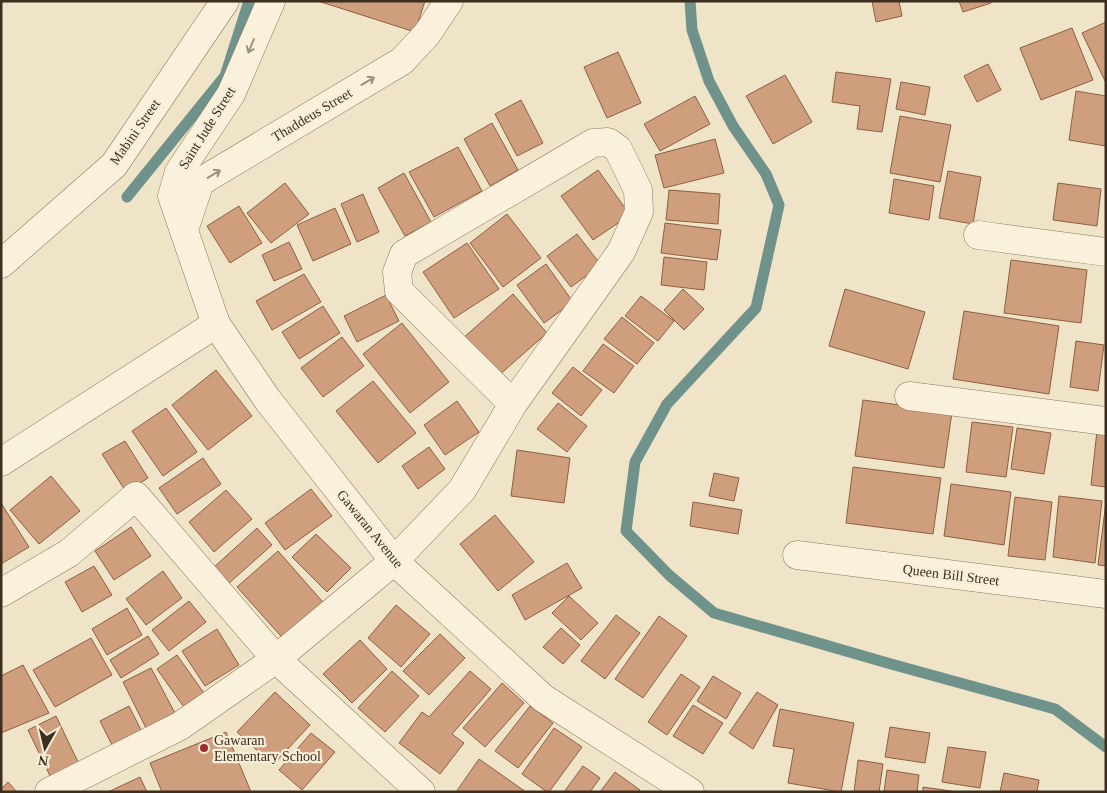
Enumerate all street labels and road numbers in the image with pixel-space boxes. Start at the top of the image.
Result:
street label: Saint Jude Street [176,84,238,172]
street label: Thaddeus Street [269,85,355,145]
street label: Mabini Street [107,96,163,168]
street label: Gawaran Avenue [334,487,406,571]
street label: Queen Bill Street [902,562,1000,588]

